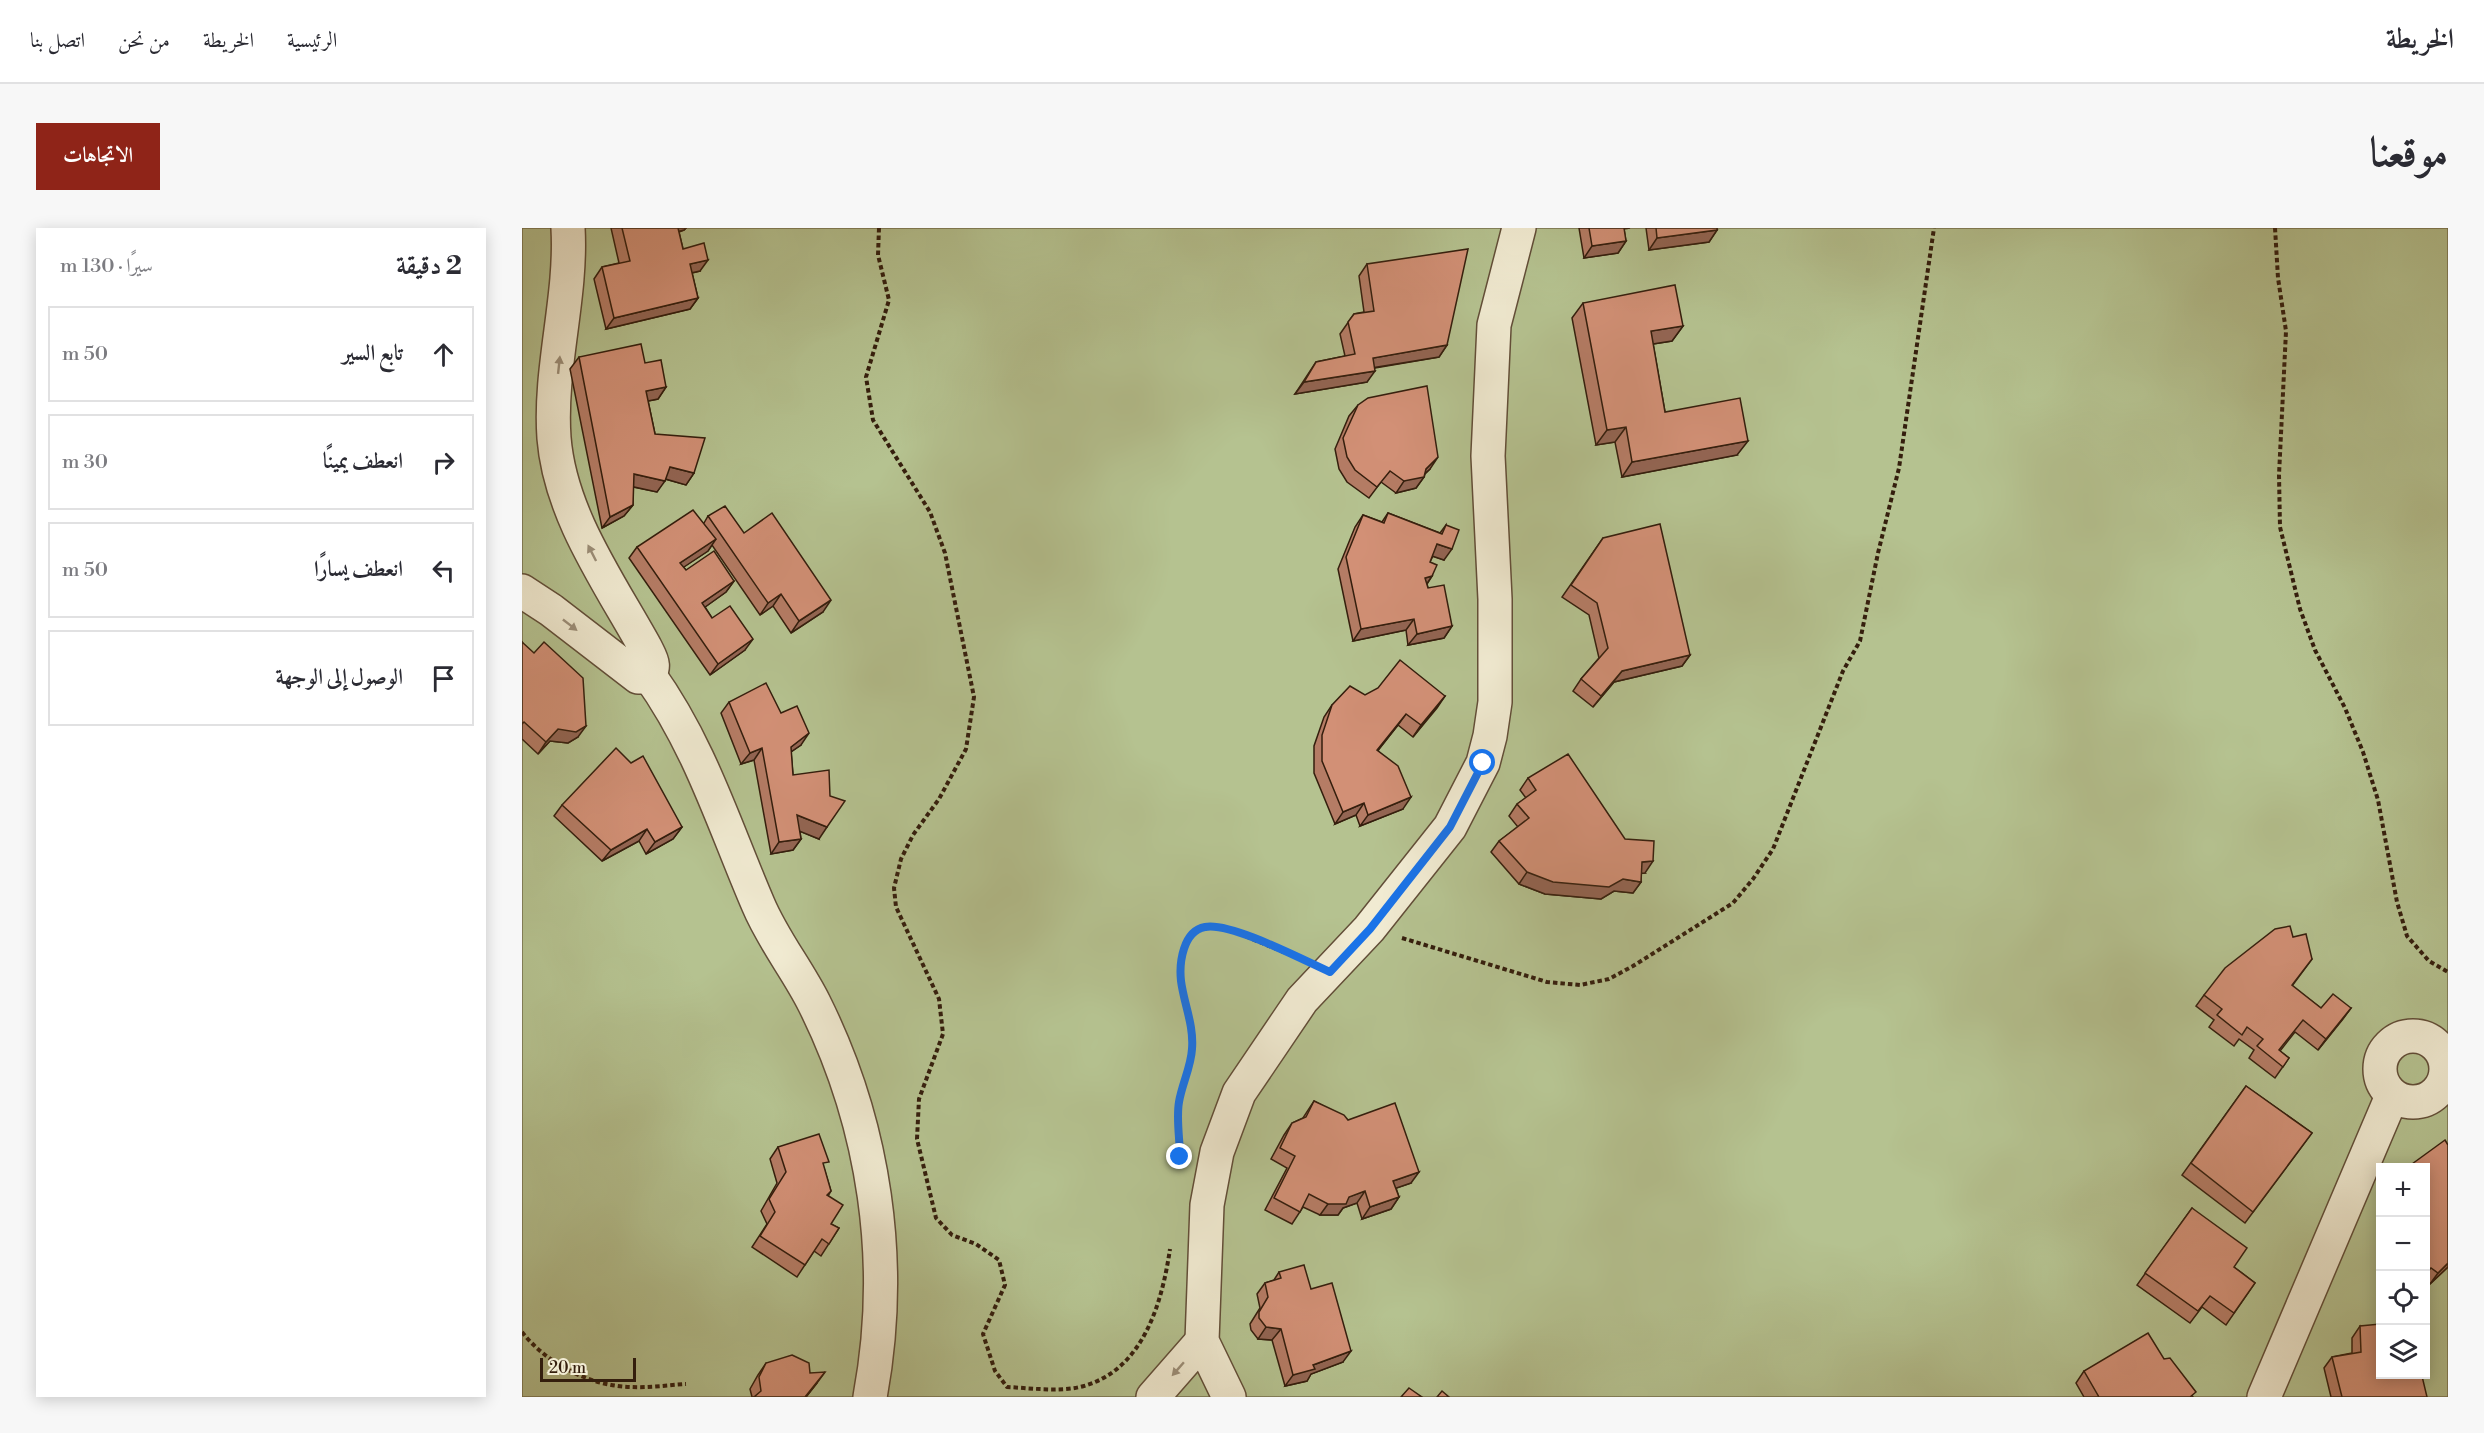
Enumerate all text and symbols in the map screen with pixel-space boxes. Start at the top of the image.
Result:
text: الخريطة [2386,22,2454,57]
text: اتصل بنا [30,28,85,54]
text: من نحن [118,28,170,54]
text: الخريطة [203,28,254,54]
text: الرئيسية [287,28,337,54]
button: الاتجاهات [36,123,160,190]
text: موقعنا [2370,127,2448,180]
text: 2 دقيقة [396,250,462,282]
text: سيرًا · 130 m [60,254,153,279]
icon: ahead [427,338,460,371]
text: تابع السير [342,340,403,367]
text: 50 m [62,342,108,367]
one-way arrow [554,355,564,374]
icon: right [427,446,460,479]
text: انعطف يمينًا [323,448,403,475]
text: 30 m [62,450,108,475]
one-way arrow [587,544,597,561]
icon: left [427,554,460,587]
text: انعطف يسارًا [314,556,403,583]
text: 50 m [62,558,108,583]
one-way arrow [562,618,578,631]
icon: arrive [427,662,460,695]
text: الوصول إلى الوجهة [275,664,403,691]
route start [1469,749,1495,775]
route end [1166,1143,1192,1169]
map controls [2376,1163,2430,1379]
button: + [2376,1163,2430,1217]
button: − [2376,1217,2430,1271]
button: locate [2376,1271,2430,1325]
button: layers [2376,1325,2430,1379]
scale bar [540,1355,636,1382]
text: 20 m [549,1358,586,1378]
one-way arrow [1171,1361,1184,1377]

